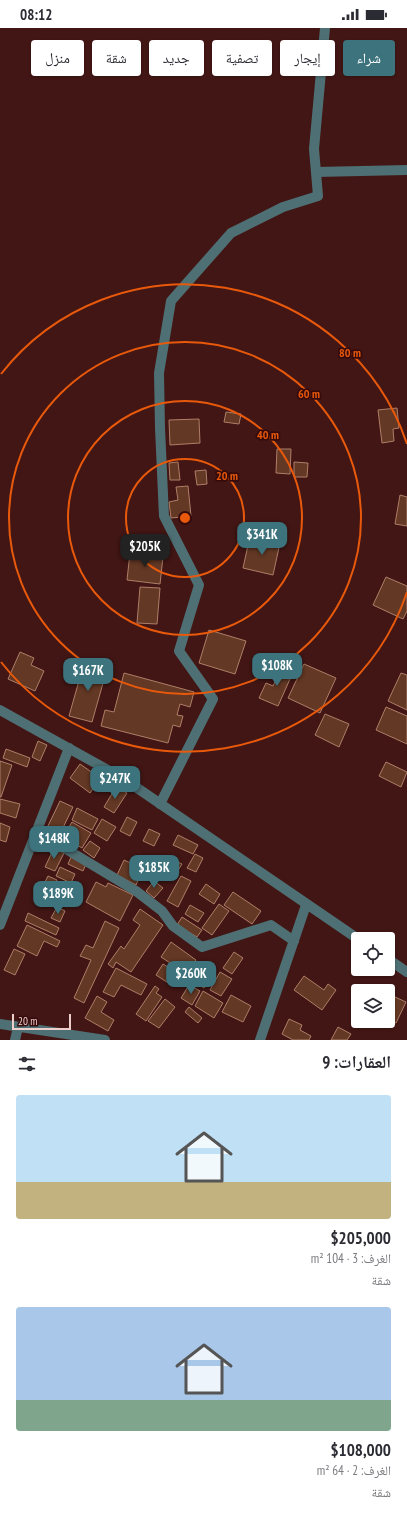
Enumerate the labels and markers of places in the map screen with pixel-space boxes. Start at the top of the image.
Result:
centre of rings [178,511,192,525]
pin: $341K [234,522,290,556]
pin: $205K [117,534,173,568]
pin: $108K [249,653,305,687]
pin: $167K [60,658,116,692]
pin: $247K [87,766,143,800]
pin: $148K [26,826,82,860]
pin: $185K [126,855,182,889]
pin: $189K [30,881,86,915]
pin: $260K [163,961,219,995]

